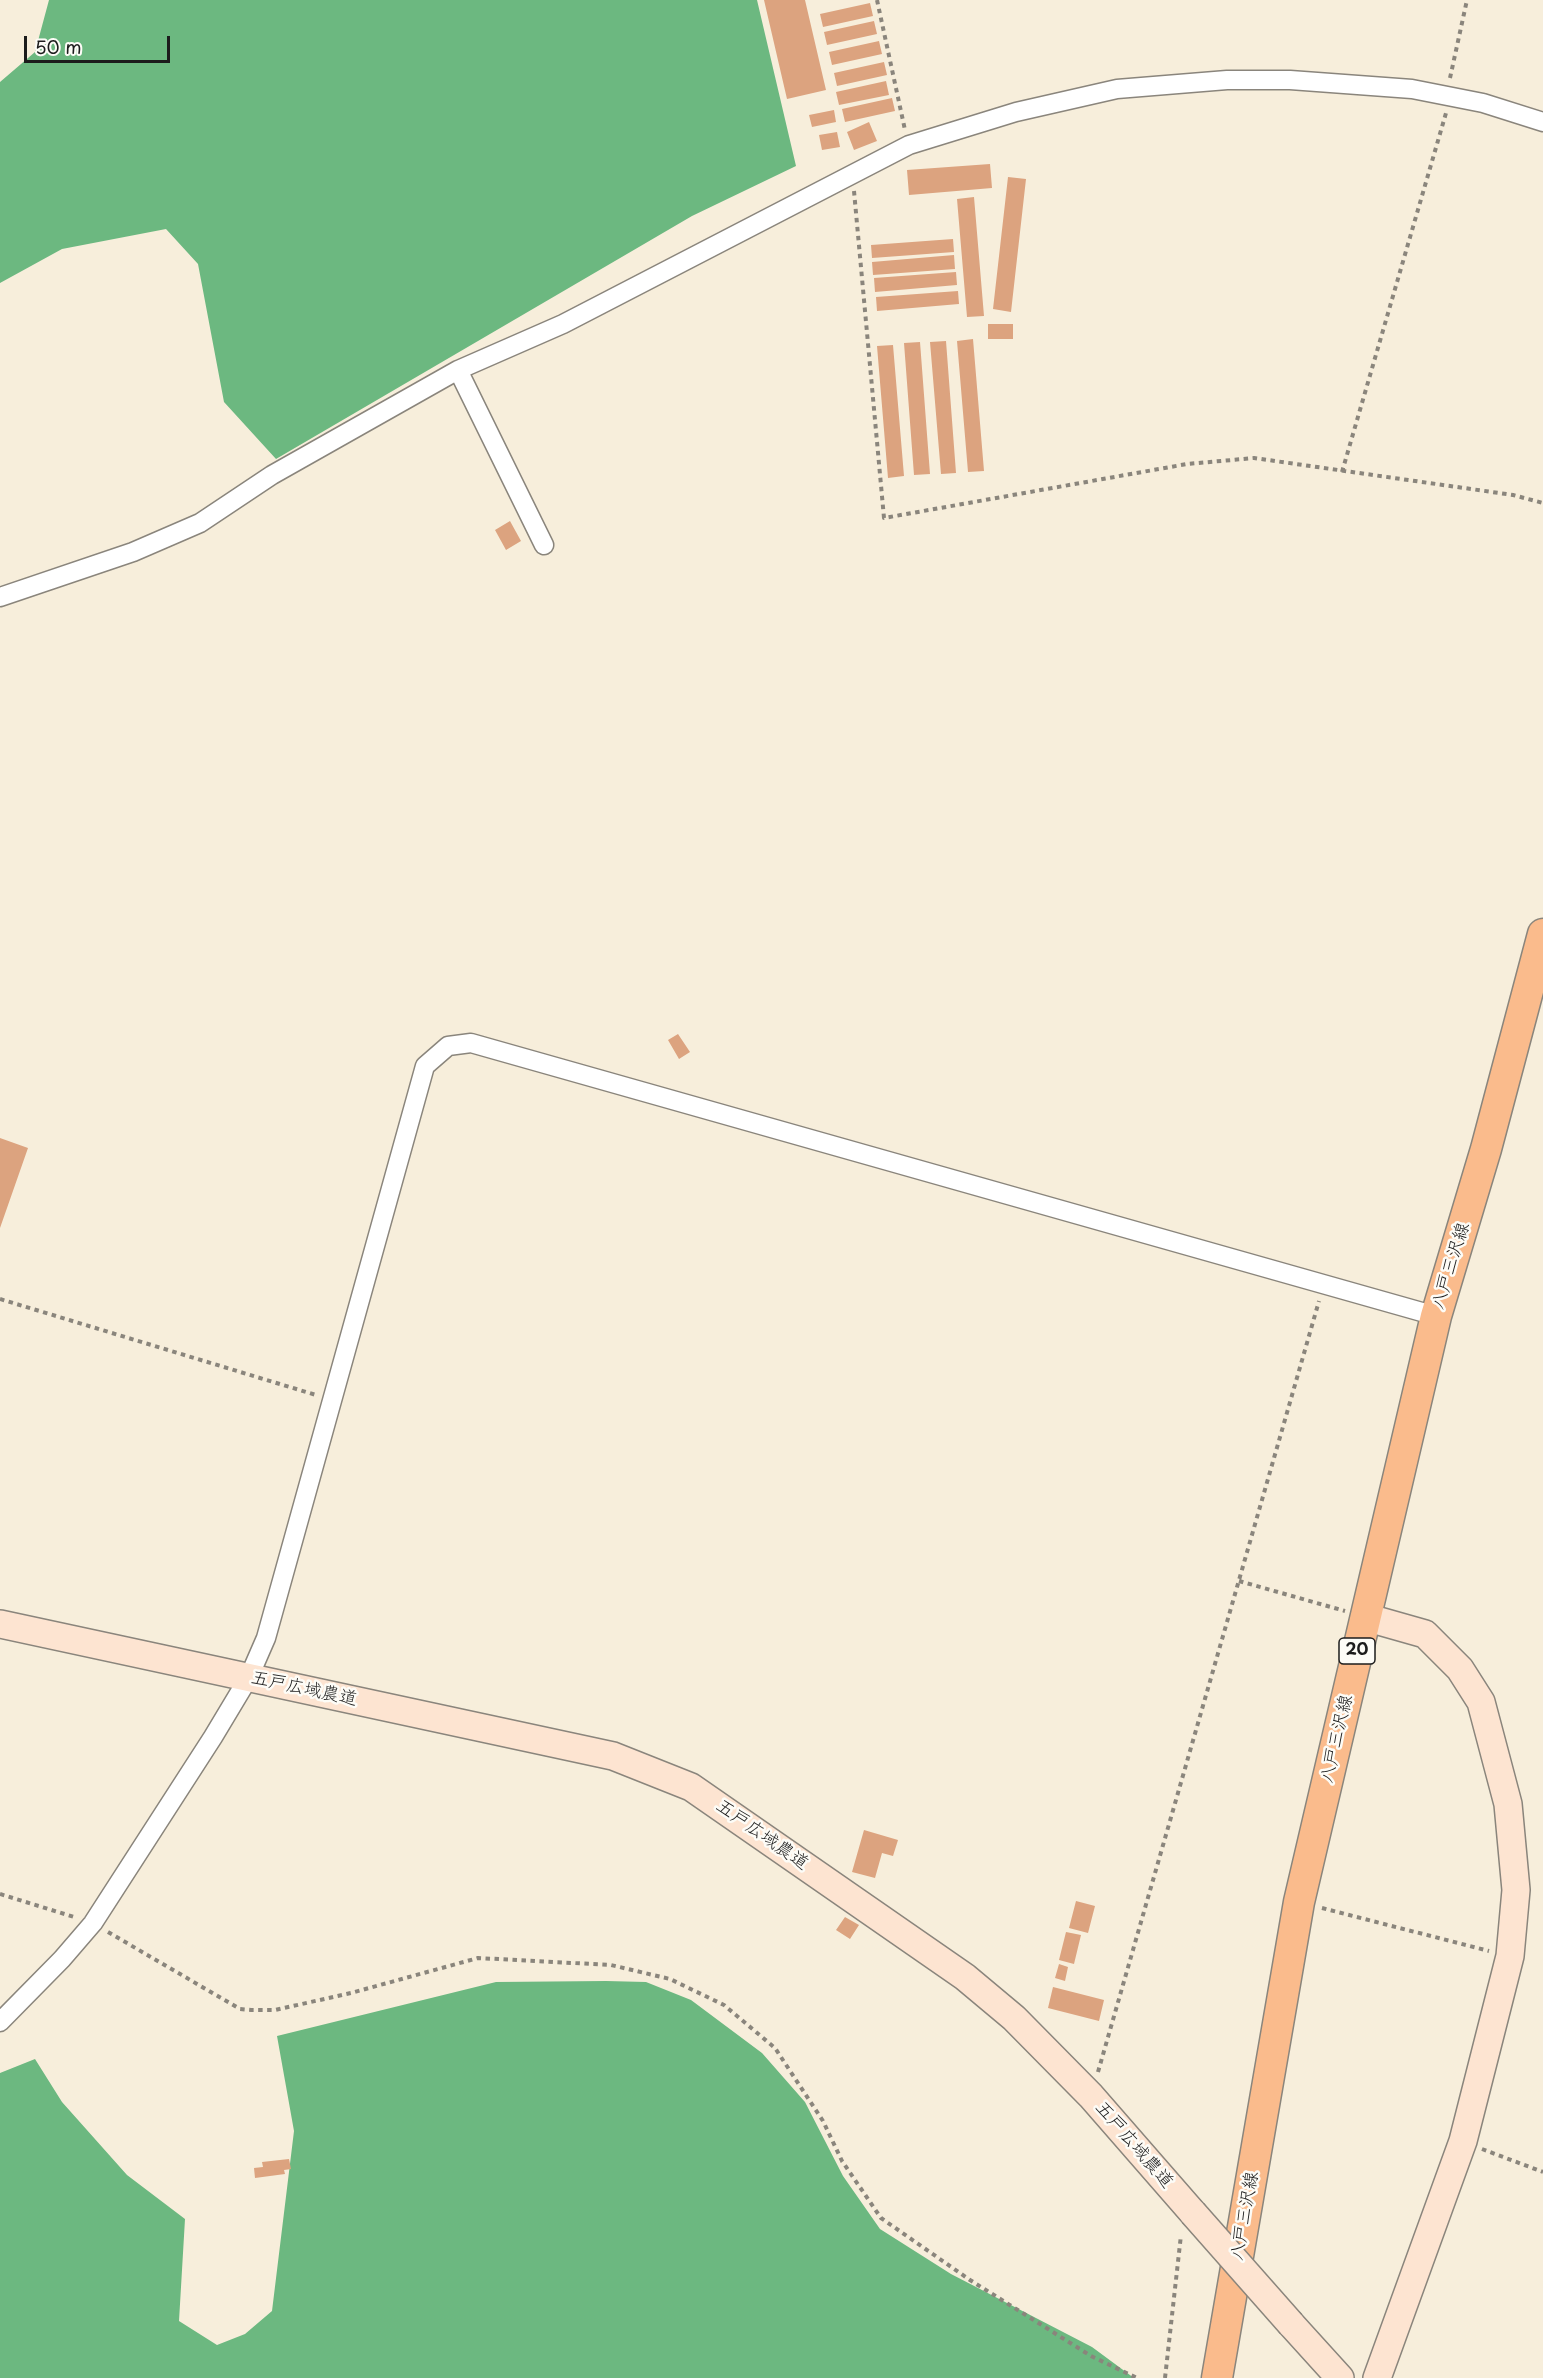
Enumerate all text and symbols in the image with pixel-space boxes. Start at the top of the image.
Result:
scale bar [27,24,172,62]
text: 50 m [35,33,82,60]
street label: 八戸三沢線 [1428,1220,1474,1312]
road number: 20 [1339,1638,1375,1664]
street label: 五戸広域農道 [249,1667,359,1711]
street label: 八戸三沢線 [1316,1693,1358,1785]
street label: 五戸広域農道 [712,1795,812,1875]
street label: 五戸広域農道 [1090,2097,1178,2193]
street label: 八戸三沢線 [1227,2170,1263,2262]

